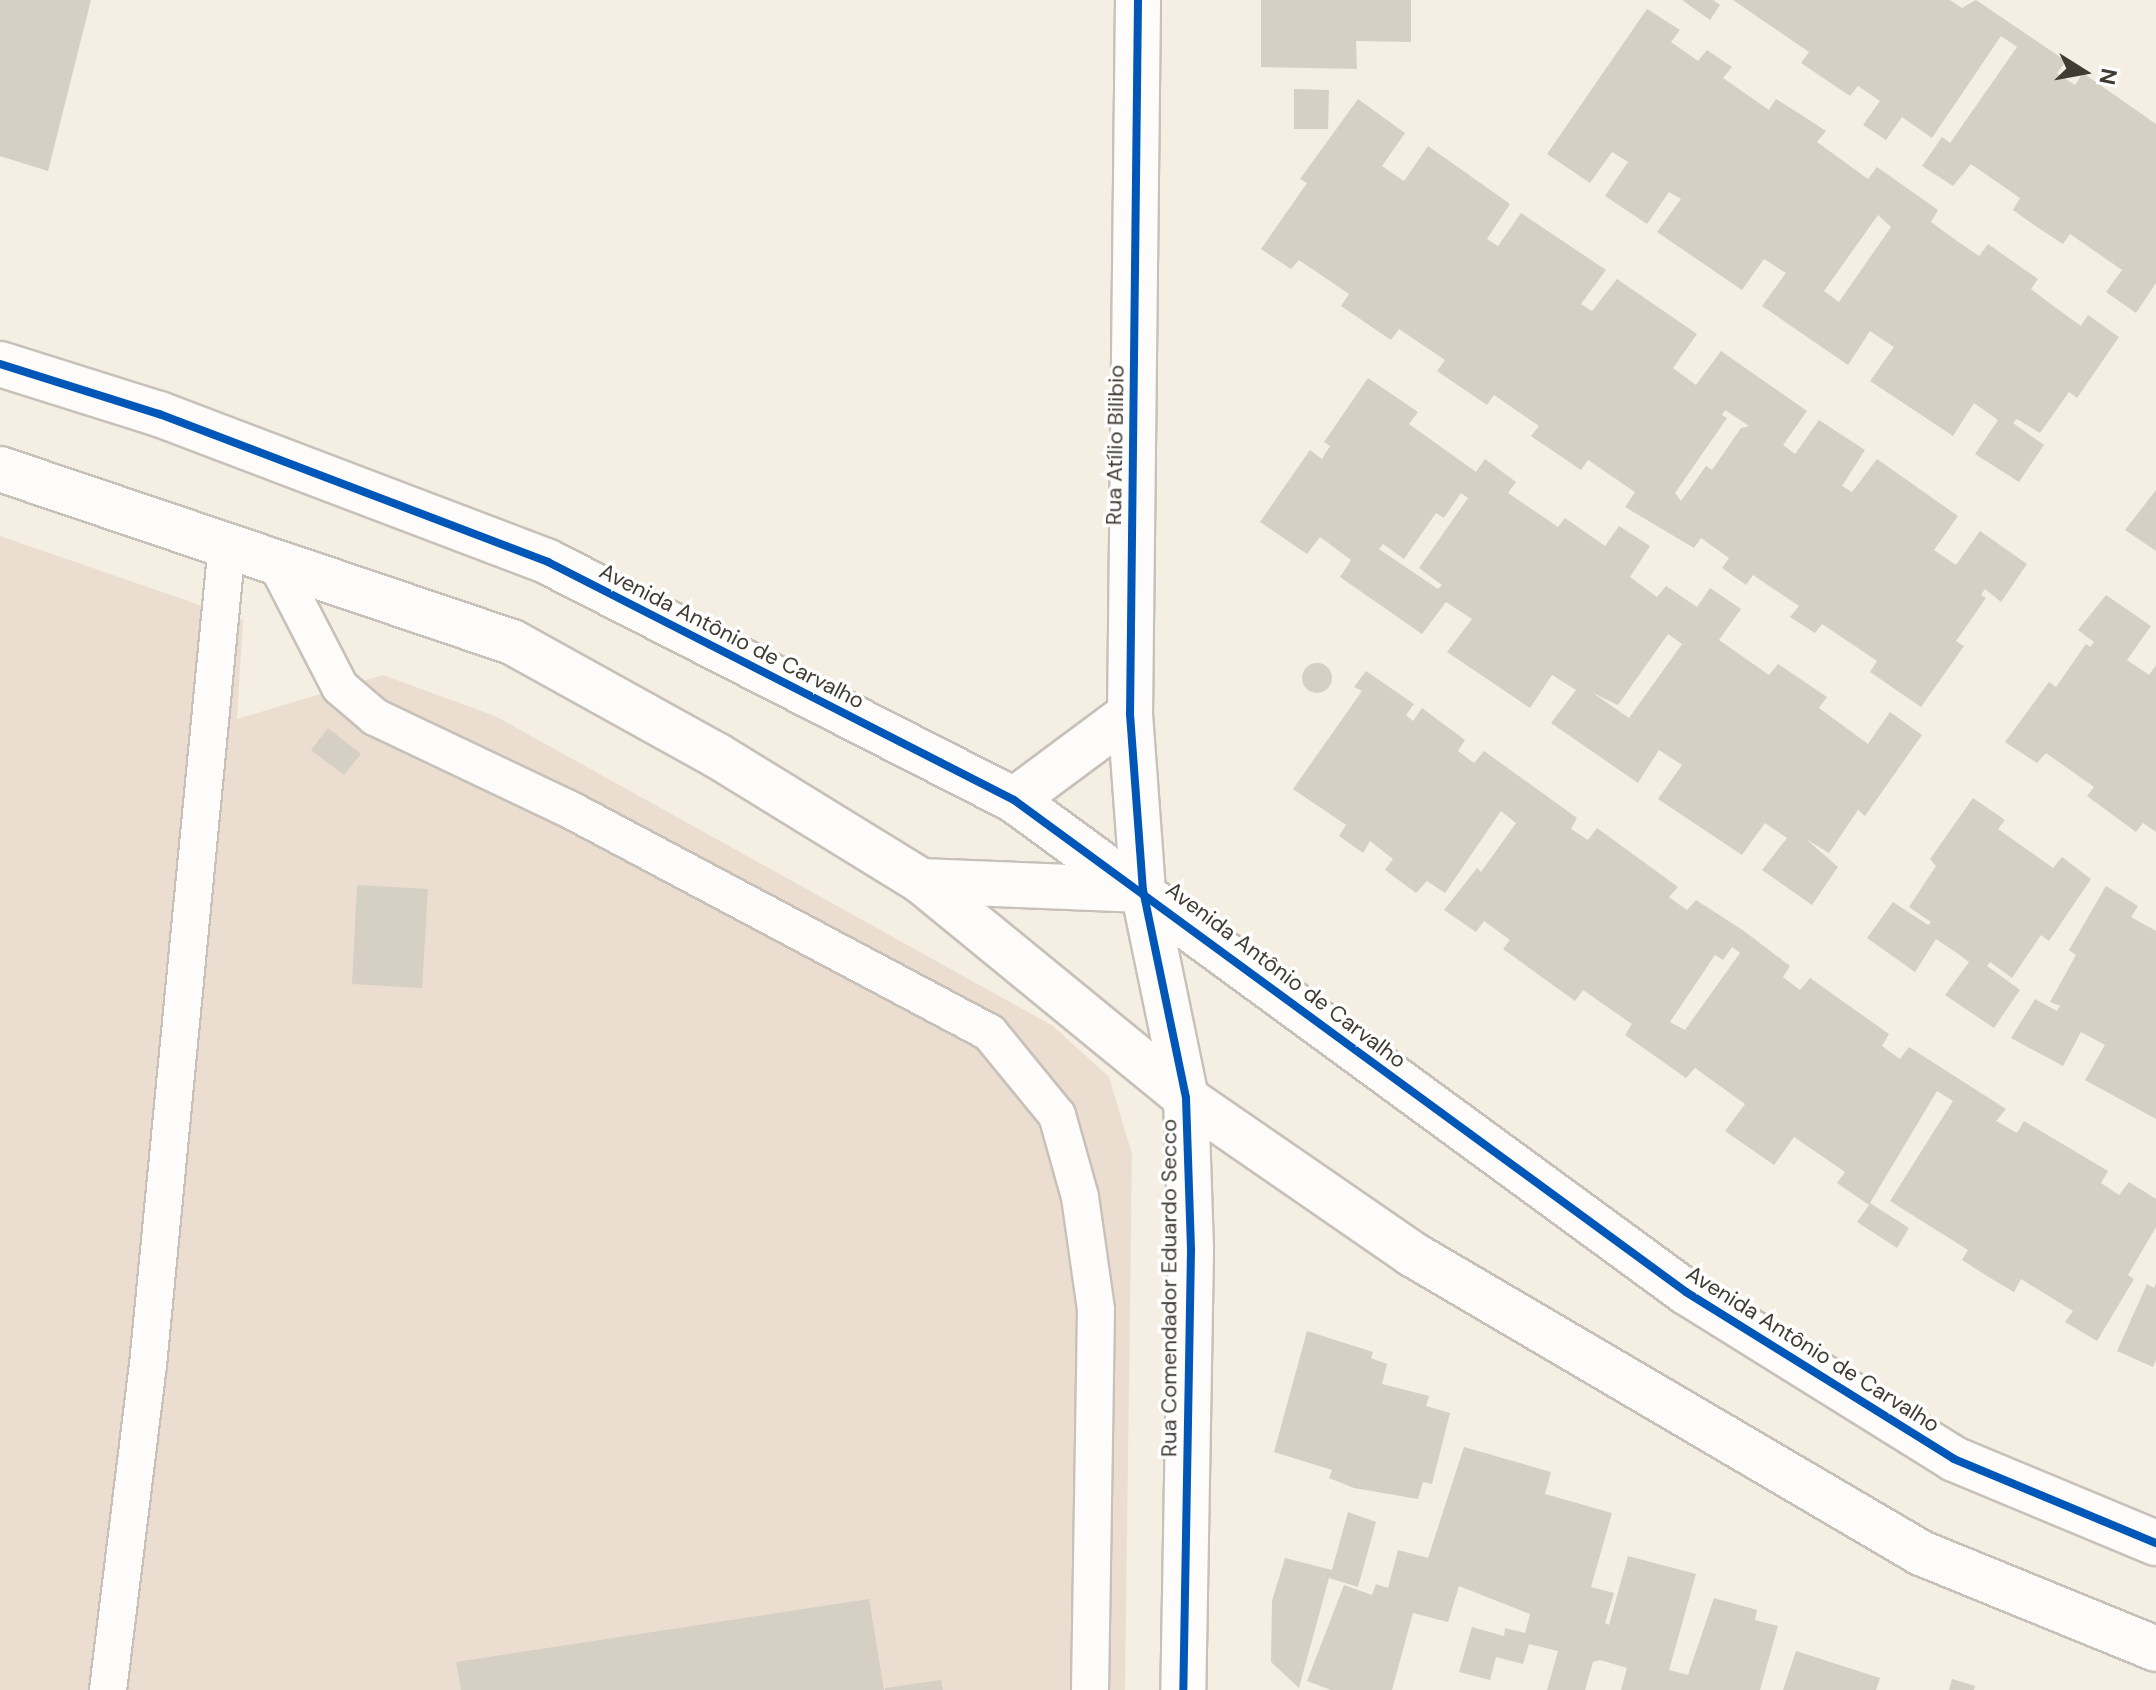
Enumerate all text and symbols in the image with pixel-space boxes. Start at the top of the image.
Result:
north arrow [2044,32,2124,112]
text: N [2092,66,2124,87]
street label: Rua Atílio Bilibio [1100,364,1130,526]
street label: Avenida Antônio de Carvalho [595,558,869,714]
street label: Avenida Antônio de Carvalho [1161,876,1411,1074]
street label: Rua Comendador Eduardo Secco [1156,1119,1182,1457]
street label: Avenida Antônio de Carvalho [1682,1260,1944,1438]

